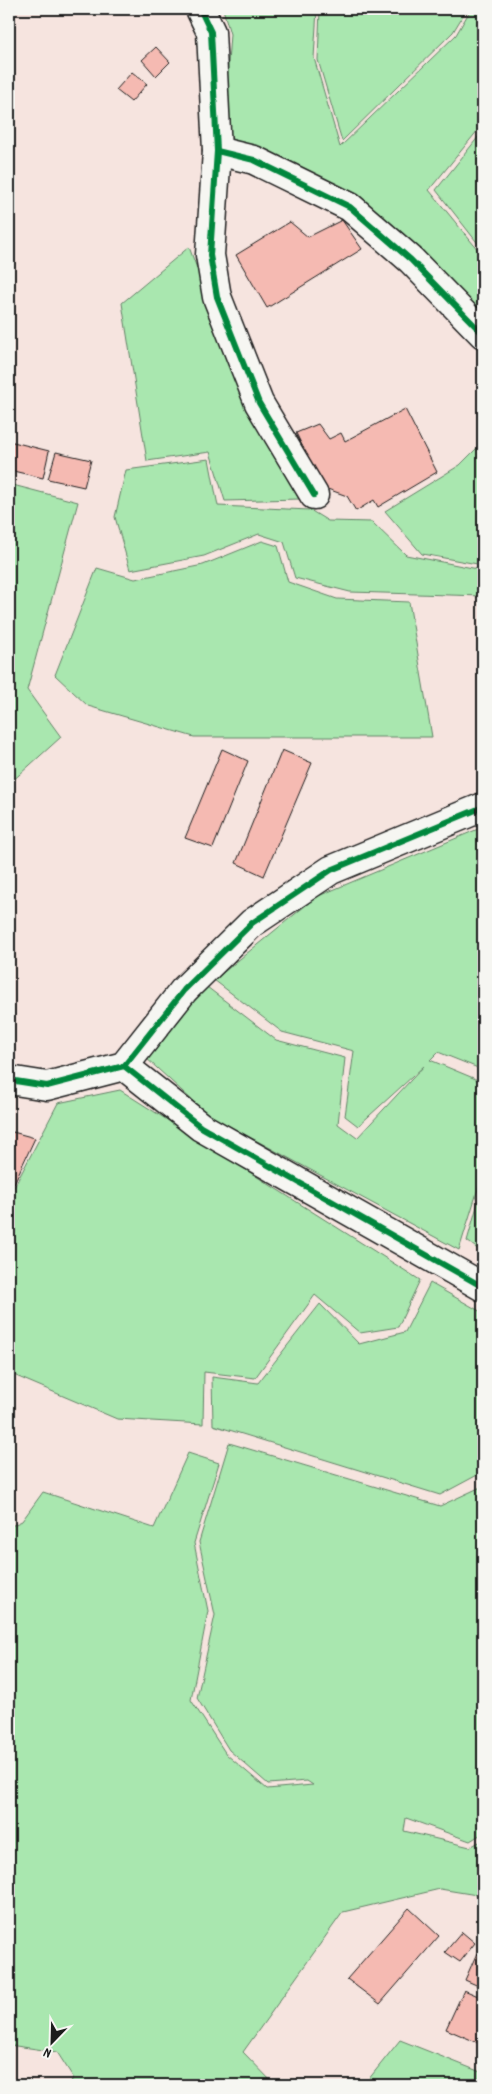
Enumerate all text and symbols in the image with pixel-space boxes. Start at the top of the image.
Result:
north arrow [28,2016,78,2066]
text: N [41,2042,55,2063]

